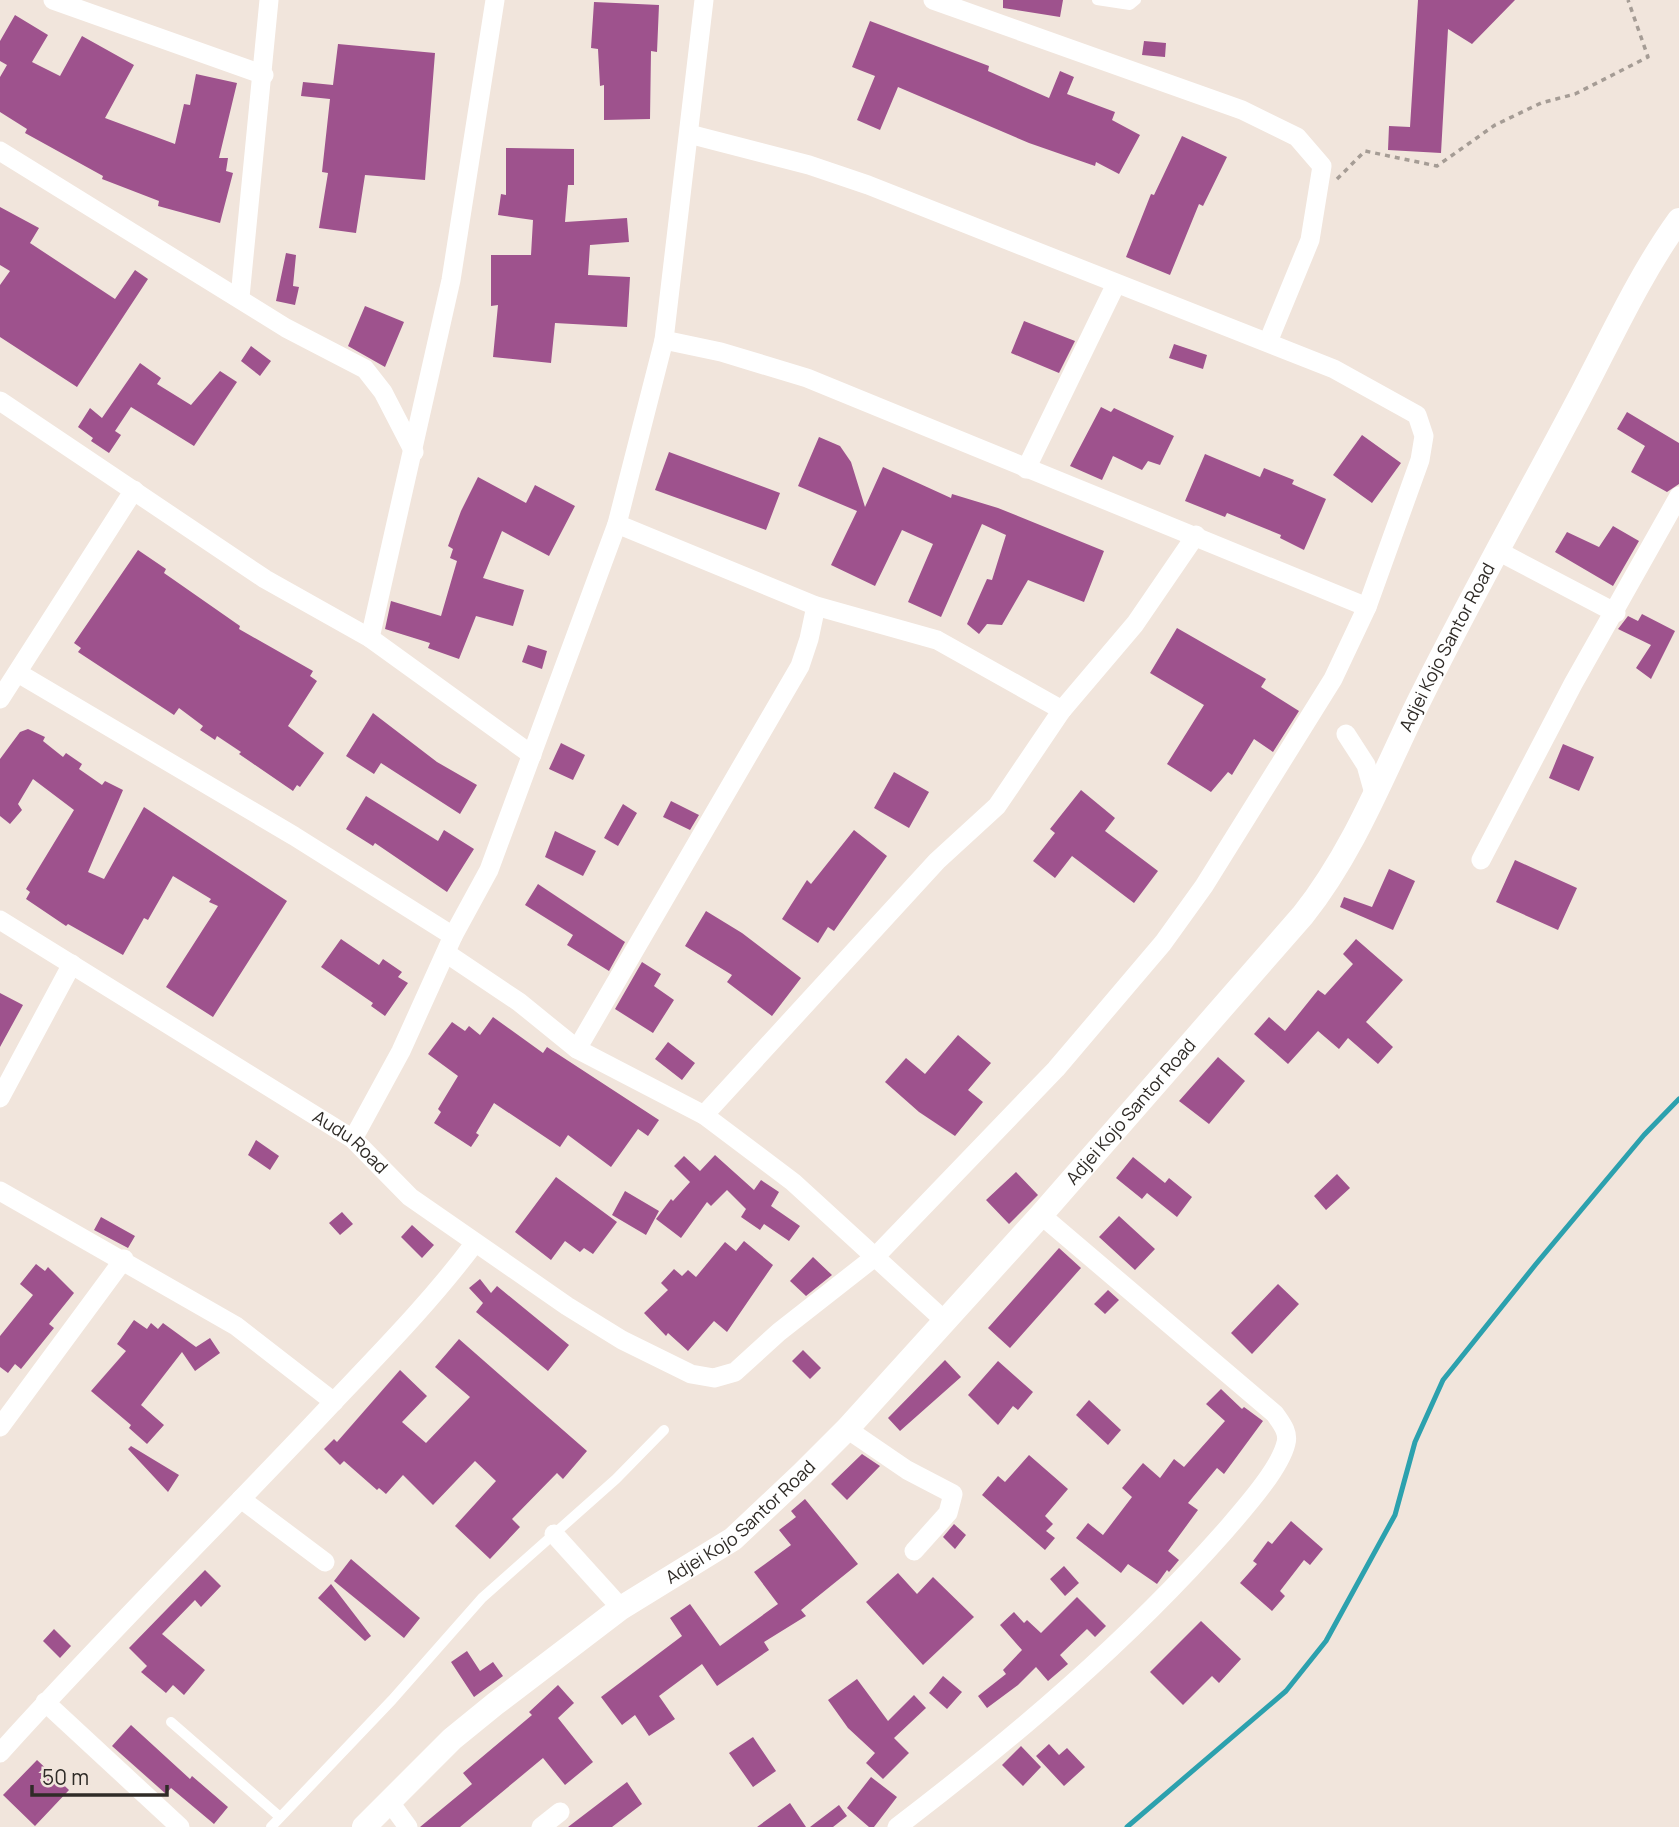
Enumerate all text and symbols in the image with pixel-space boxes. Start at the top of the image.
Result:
street label: Adjei Kojo Santor Road [1393,558,1500,735]
street label: Adjei Kojo Santor Road [1060,1033,1201,1189]
street label: Audu Road [309,1104,393,1178]
street label: Adjei Kojo Santor Road [661,1454,820,1589]
scale bar [32,1754,166,1798]
text: 50 m [42,1763,89,1791]

